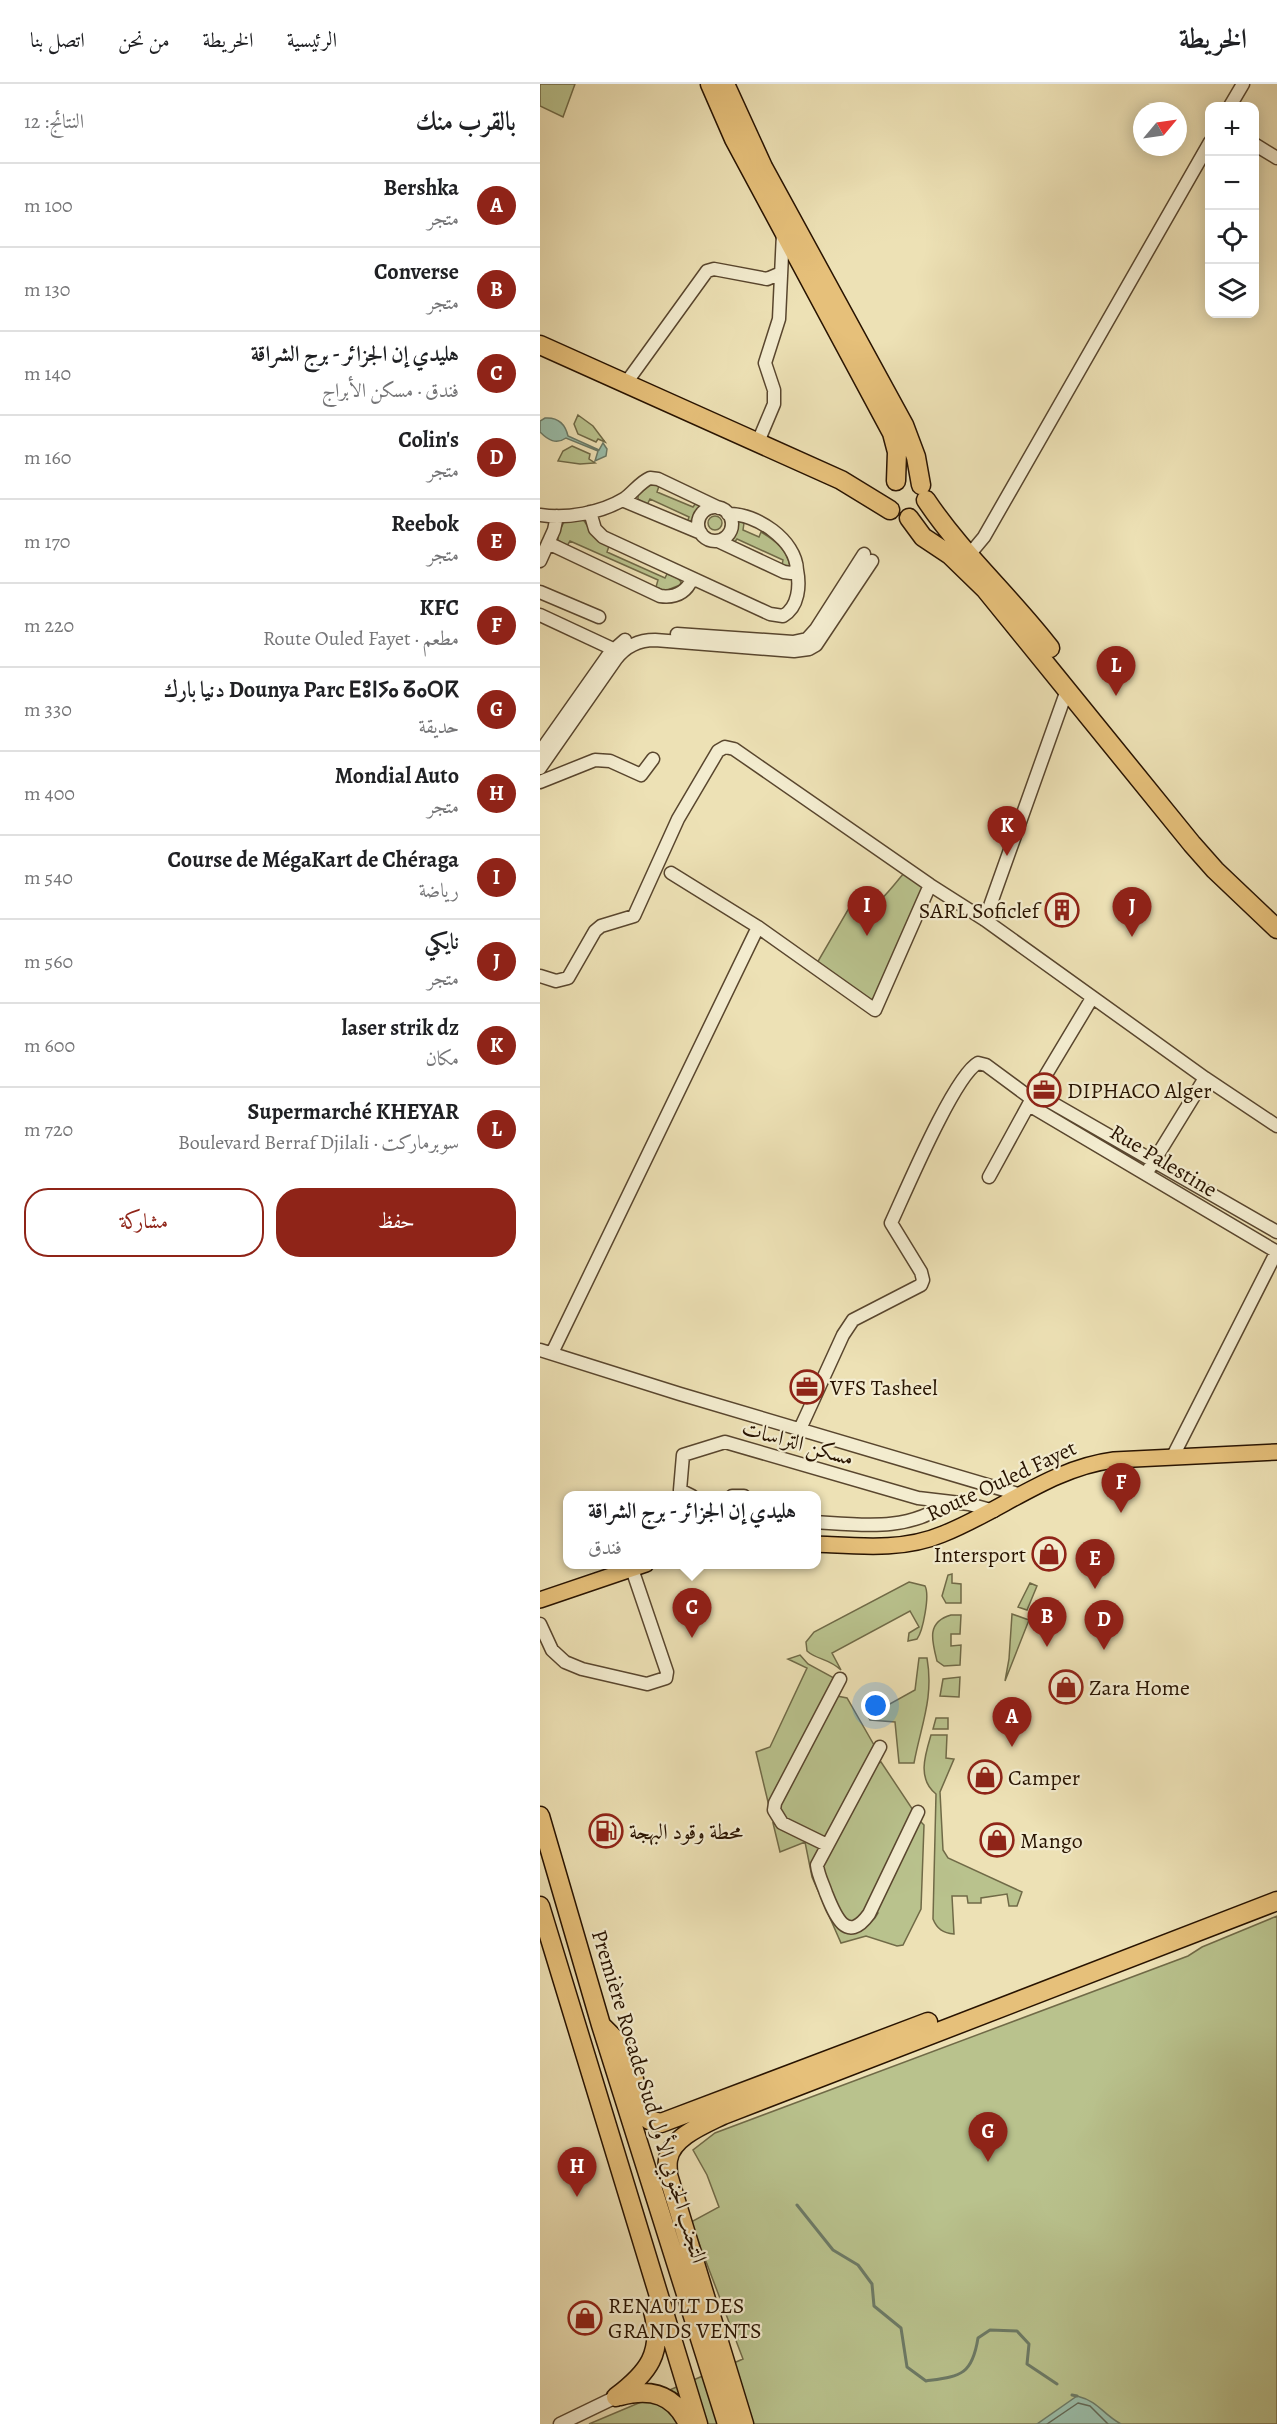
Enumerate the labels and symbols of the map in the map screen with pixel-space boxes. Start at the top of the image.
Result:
north arrow [1133,102,1187,156]
pin: L [1096,646,1136,696]
pin: K [988,806,1026,856]
pin: I [848,886,886,936]
pin: J [1112,888,1152,937]
building icon: SARL Soficlef [1044,892,1080,928]
place label: SARL Soficlef [919,896,1042,926]
office icon: DIPHACO Alger [1026,1072,1062,1108]
place label: DIPHACO Alger [1067,1076,1212,1106]
street label: Rue Palestine [1104,1117,1223,1205]
office icon: VFS Tasheel [789,1369,825,1405]
place label: VFS Tasheel [829,1373,938,1403]
street label: مسكن التراسات [738,1413,857,1473]
street label: Route Ouled Fayet [922,1433,1081,1529]
pin: F [1102,1464,1140,1513]
shop icon: Intersport [1031,1536,1067,1572]
place label: Intersport [934,1540,1026,1570]
pin: E [1076,1540,1114,1589]
pin: C [672,1588,712,1638]
pin: B [1028,1598,1066,1647]
pin: D [1084,1600,1124,1650]
shop icon: Zara Home [1048,1669,1084,1705]
place label: Zara Home [1089,1673,1190,1703]
your location [861,1691,890,1720]
pin: A [992,1698,1032,1747]
shop icon: Camper [967,1759,1003,1795]
place label: Camper [1008,1763,1080,1793]
fuel station icon: محطة وقود البهجة [588,1813,624,1849]
place label: محطة وقود البهجة [629,1817,744,1847]
shop icon: Mango [979,1822,1015,1858]
place label: Mango [1020,1826,1083,1856]
street label: Première Rocade Sud التجنب الجنوبي الأول [581,1926,715,2268]
pin: G [968,2112,1008,2162]
pin: H [558,2148,597,2197]
place label: RENAULT DES GRANDS VENTS [608,2291,762,2346]
shop icon: RENAULT DES GRANDS VENTS [567,2300,603,2336]

